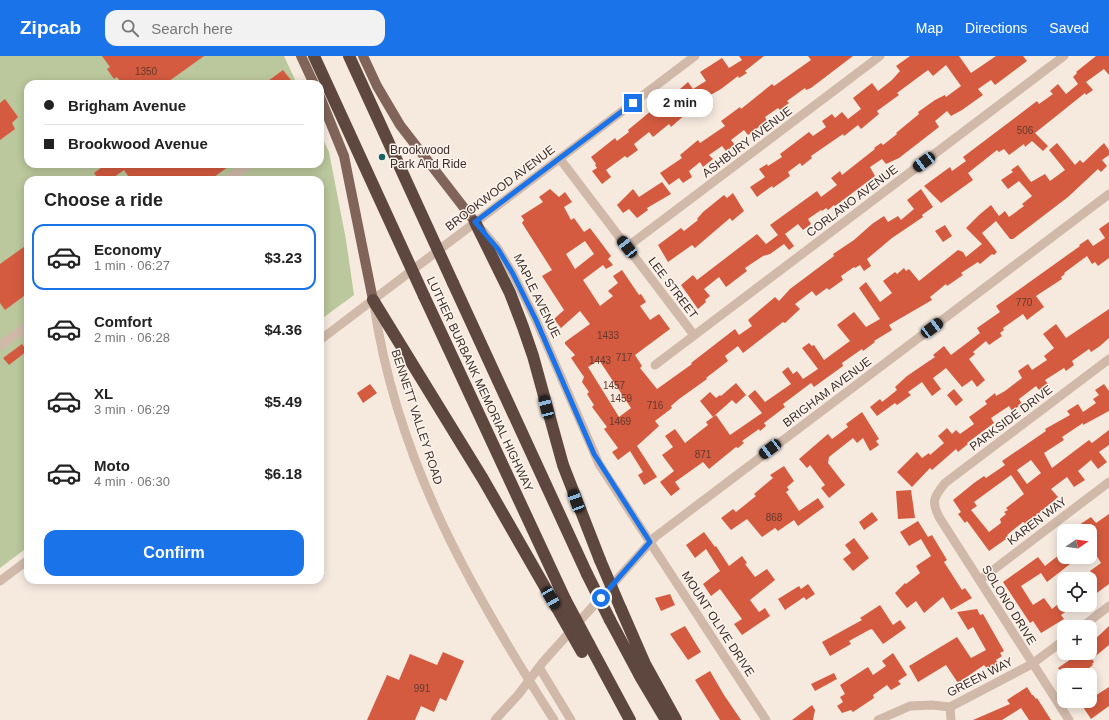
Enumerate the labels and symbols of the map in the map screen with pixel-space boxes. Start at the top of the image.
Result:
house number: 1350 [135,66,158,77]
callout: 2 min [647,89,713,117]
route end [624,94,642,112]
street label: ASHBURY AVENUE [699,104,795,180]
house number: 506 [1017,125,1034,136]
street label: BROOKWOOD AVENUE [443,142,557,234]
place label: Brookwood Park And Ride [390,143,467,171]
car [911,150,937,174]
marker: Brookwood Park And Ride [377,152,387,162]
street label: CORLANO AVENUE [804,162,900,240]
car [615,234,639,260]
street label: MAPLE AVENUE [511,252,563,340]
street label: LEE STREET [645,254,701,322]
street label: LUTHER BURBANK MEMORIAL HIGHWAY [424,274,536,494]
house number: 770 [1016,297,1033,308]
car [919,316,945,340]
house number: 1433 [597,330,620,341]
street label: BENNETT VALLEY ROAD [388,348,446,487]
house number: 717 [616,352,633,363]
street label: BRIGHAM AVENUE [780,354,874,430]
house number: 1443 [589,355,612,366]
house number: 1457 [603,380,626,391]
street label: PARKSIDE DRIVE [967,382,1055,454]
house number: 1459 [610,393,633,404]
car [537,394,555,420]
house number: 716 [647,400,664,411]
house number: 1469 [609,416,632,427]
car [757,437,783,461]
house number: 871 [695,449,712,460]
car [566,488,586,514]
street label: KAREN WAY [1005,494,1069,548]
house number: 868 [766,512,783,523]
north arrow [1057,524,1097,564]
street label: SOLONO DRIVE [979,563,1039,647]
street label: MOUNT OLIVE DRIVE [679,569,757,679]
car [540,585,562,611]
route start [592,589,610,607]
street label: GREEN WAY [945,654,1015,700]
house number: 991 [414,683,431,694]

